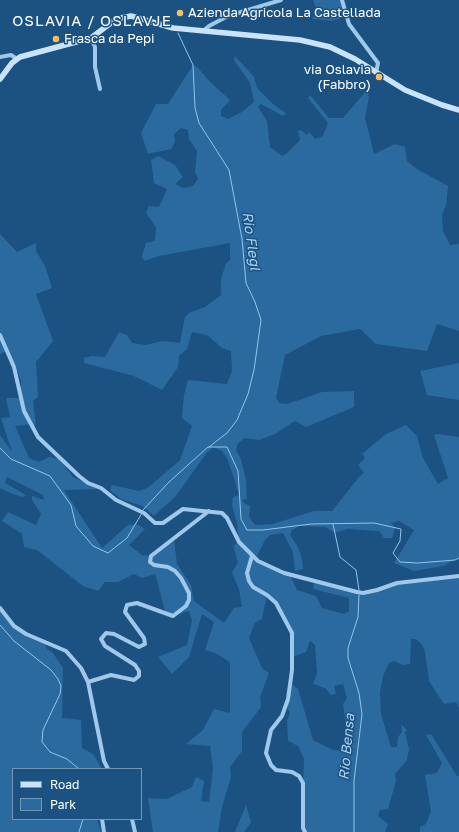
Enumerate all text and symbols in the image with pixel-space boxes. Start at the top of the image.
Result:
place label: Azienda Agricola La Castellada [188,5,381,21]
marker: Azienda Agricola La Castellada [175,8,185,18]
district label: OSLAVIA / OSLAVJE [12,12,172,30]
place label: Frasca da Pepi [64,31,155,47]
marker: Frasca da Pepi [51,34,61,44]
place label: via Oslavia (Fabbro) [304,62,371,93]
marker: via Oslavia (Fabbro) [374,72,384,82]
water label: Rio Flegl [239,211,263,271]
water label: Rio Bensa [336,713,358,781]
legend [12,768,142,820]
text: Road [50,777,79,792]
text: Park [50,797,76,812]

